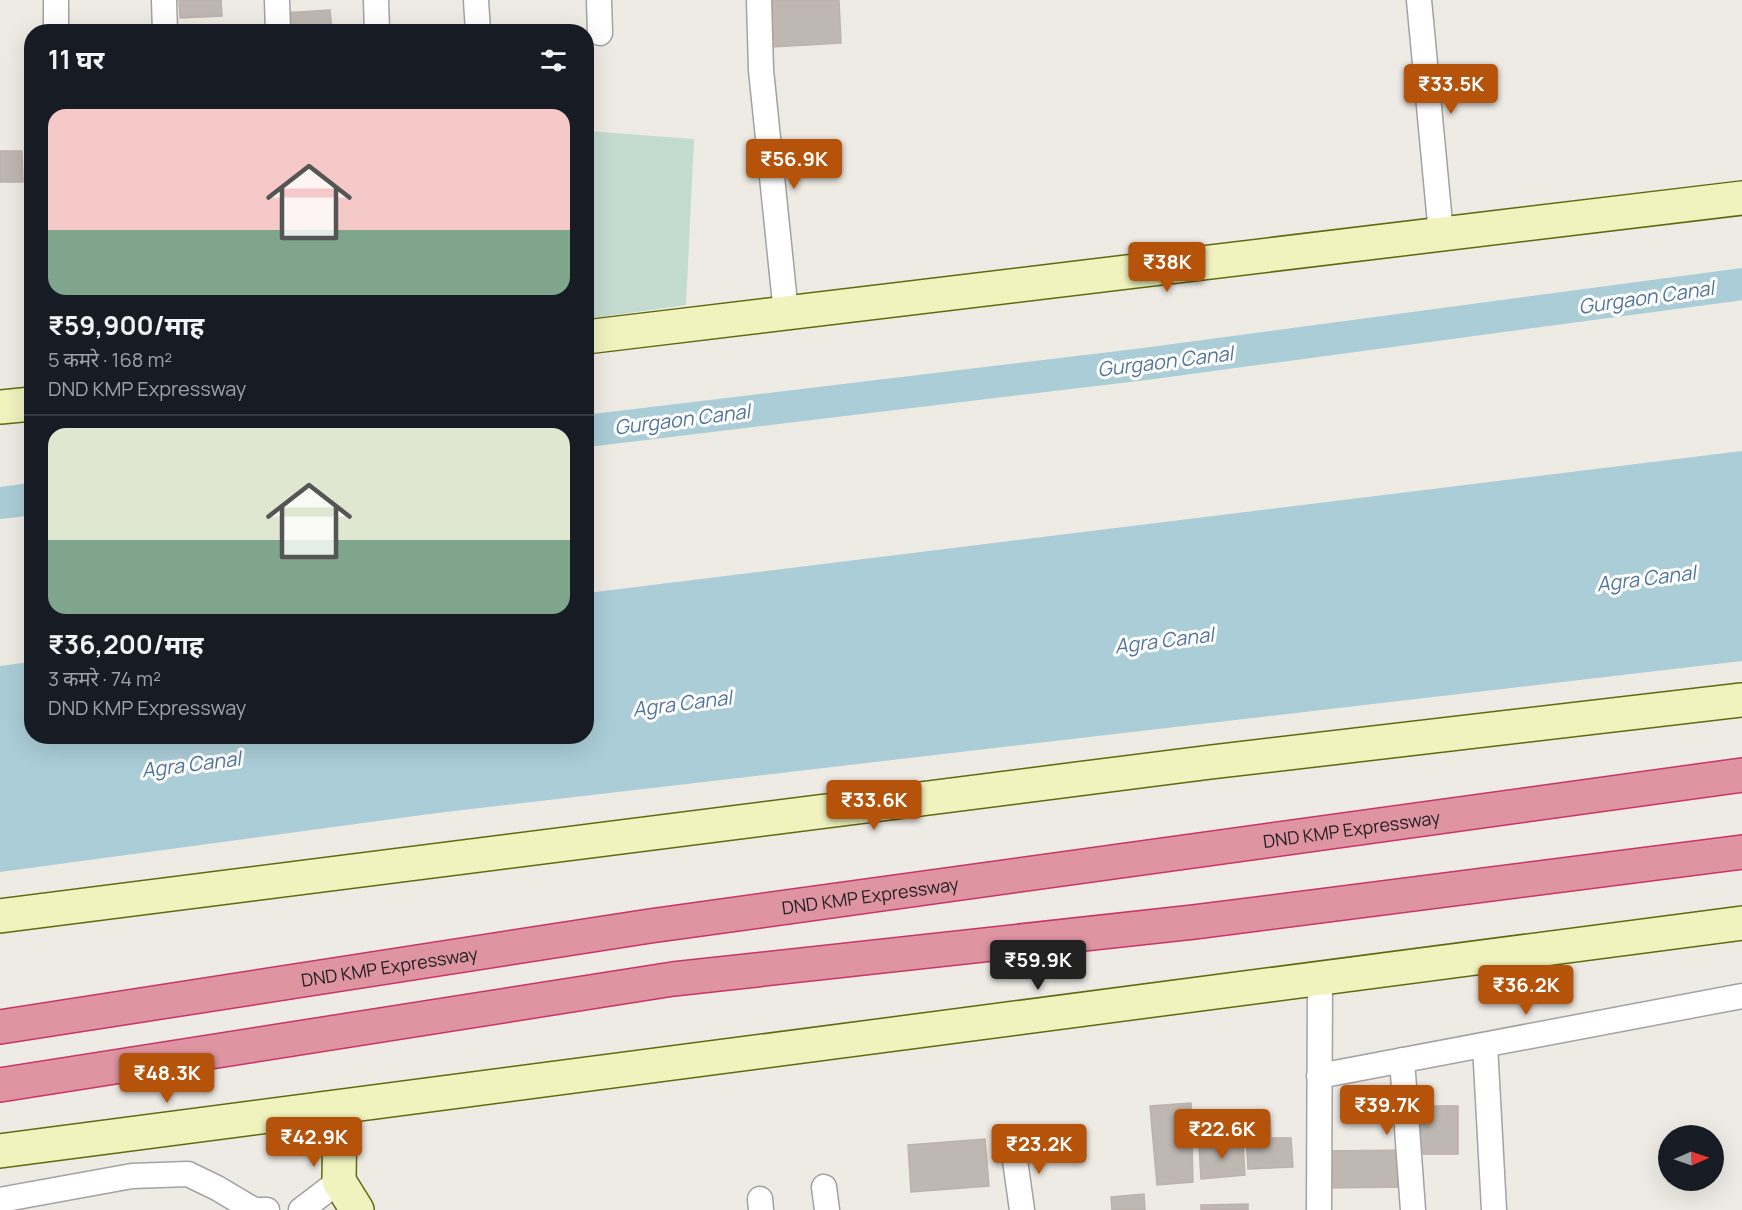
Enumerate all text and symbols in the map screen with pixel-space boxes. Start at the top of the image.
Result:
text: 11 घर [48,41,104,77]
icon: filters [537,44,570,77]
pin: ₹33.5K [1402,64,1500,115]
text: ₹33.5K [1418,70,1484,97]
pin: ₹56.9K [745,139,843,190]
text: ₹56.9K [760,145,828,172]
icon: home [255,148,363,256]
pin: ₹38K [1131,242,1203,293]
text: ₹38K [1142,248,1192,275]
water label: Gurgaon Canal [1577,274,1718,320]
text: ₹59,900/माह [48,307,204,343]
water label: Gurgaon Canal [1096,339,1237,383]
text: 5 कमरे · 168 m² [48,346,172,373]
text: DND KMP Expressway [48,375,246,402]
water label: Gurgaon Canal [613,397,754,441]
icon: home [255,467,363,575]
water label: Agra Canal [1595,558,1699,597]
water label: Agra Canal [1113,620,1217,659]
text: ₹36,200/माह [48,626,204,662]
text: 3 कमरे · 74 m² [48,665,161,692]
water label: Agra Canal [631,683,735,722]
text: DND KMP Expressway [48,694,246,721]
water label: Agra Canal [140,744,244,783]
pin: ₹33.6K [825,780,923,831]
text: ₹33.6K [840,786,908,813]
street label: DND KMP Expressway [1261,805,1442,853]
street label: DND KMP Expressway [780,871,961,920]
pin: ₹59.9K [989,940,1087,991]
street label: DND KMP Expressway [299,941,480,992]
text: ₹59.9K [1004,946,1072,973]
pin: ₹36.2K [1477,965,1575,1016]
text: ₹36.2K [1492,971,1560,998]
pin: ₹48.3K [118,1053,216,1104]
text: ₹48.3K [133,1059,201,1086]
pin: ₹39.7K [1338,1085,1436,1136]
text: ₹39.7K [1354,1091,1420,1118]
pin: ₹22.6K [1173,1109,1271,1160]
text: ₹22.6K [1188,1115,1256,1142]
pin: ₹42.9K [265,1117,363,1168]
text: ₹42.9K [280,1123,348,1150]
pin: ₹23.2K [990,1124,1088,1175]
north arrow [1658,1125,1724,1191]
map controls [1658,1125,1724,1191]
text: ₹23.2K [1006,1130,1072,1157]

